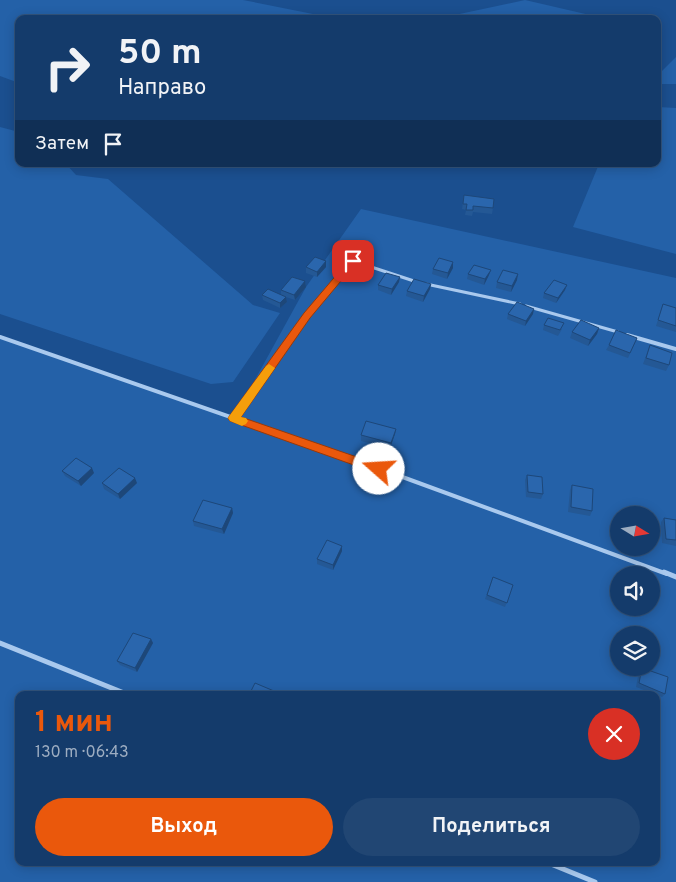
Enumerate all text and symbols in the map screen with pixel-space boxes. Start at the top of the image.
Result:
text: 50 m [118,32,202,76]
icon: right [35,35,100,100]
text: Направо [118,75,206,102]
icon: arrive [99,130,127,158]
text: Затем [35,132,89,156]
pin [332,240,374,282]
icon: arrive [339,247,367,275]
position arrow [352,442,404,494]
north arrow [610,506,660,556]
map controls [610,506,660,676]
button: sound [610,566,660,616]
button: layers [610,626,660,676]
text: 1 мин [35,705,113,742]
button: close [588,708,640,760]
text: 130 m · 06:43 [35,743,129,763]
button: Выход [35,798,333,856]
button: Поделиться [343,798,640,856]

